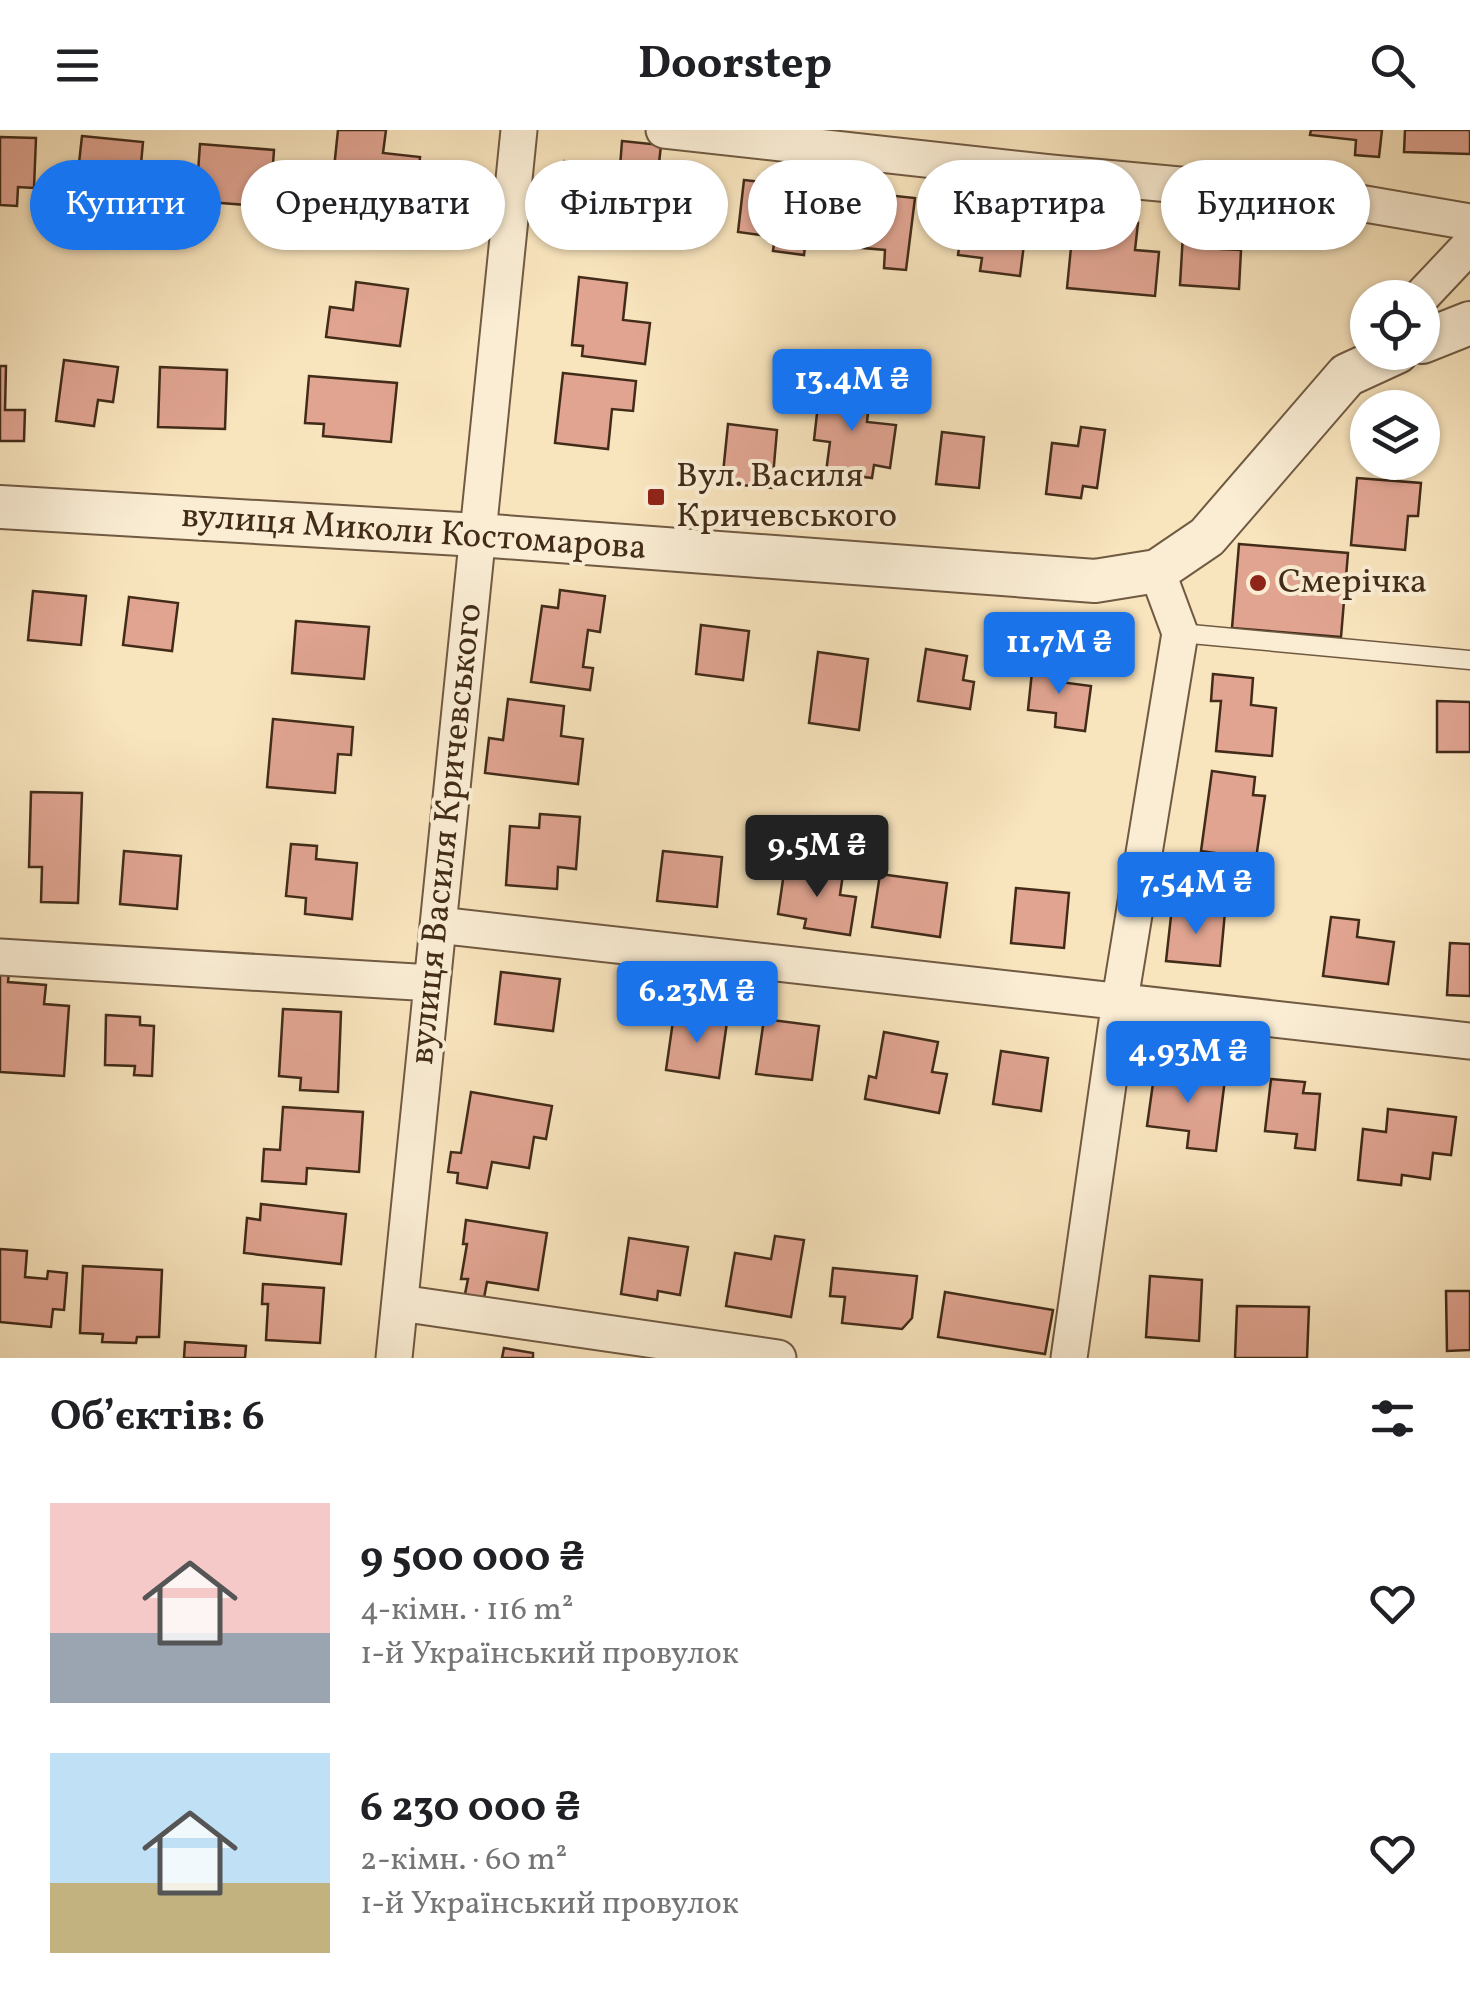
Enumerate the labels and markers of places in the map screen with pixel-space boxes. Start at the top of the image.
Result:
pin: 13.4M ₴ [760,349,944,434]
place label: Вул. Василя Кричевського [676,453,897,541]
marker: Вул. Василя Кричевського [645,486,667,508]
place label: Смерічка [1278,559,1427,607]
marker: Смерічка [1247,572,1269,594]
pin: 11.7M ₴ [967,612,1151,697]
pin: 9.5M ₴ [736,815,898,900]
pin: 7.54M ₴ [1104,852,1288,937]
pin: 6.23M ₴ [605,961,789,1046]
pin: 4.93M ₴ [1096,1021,1280,1106]

